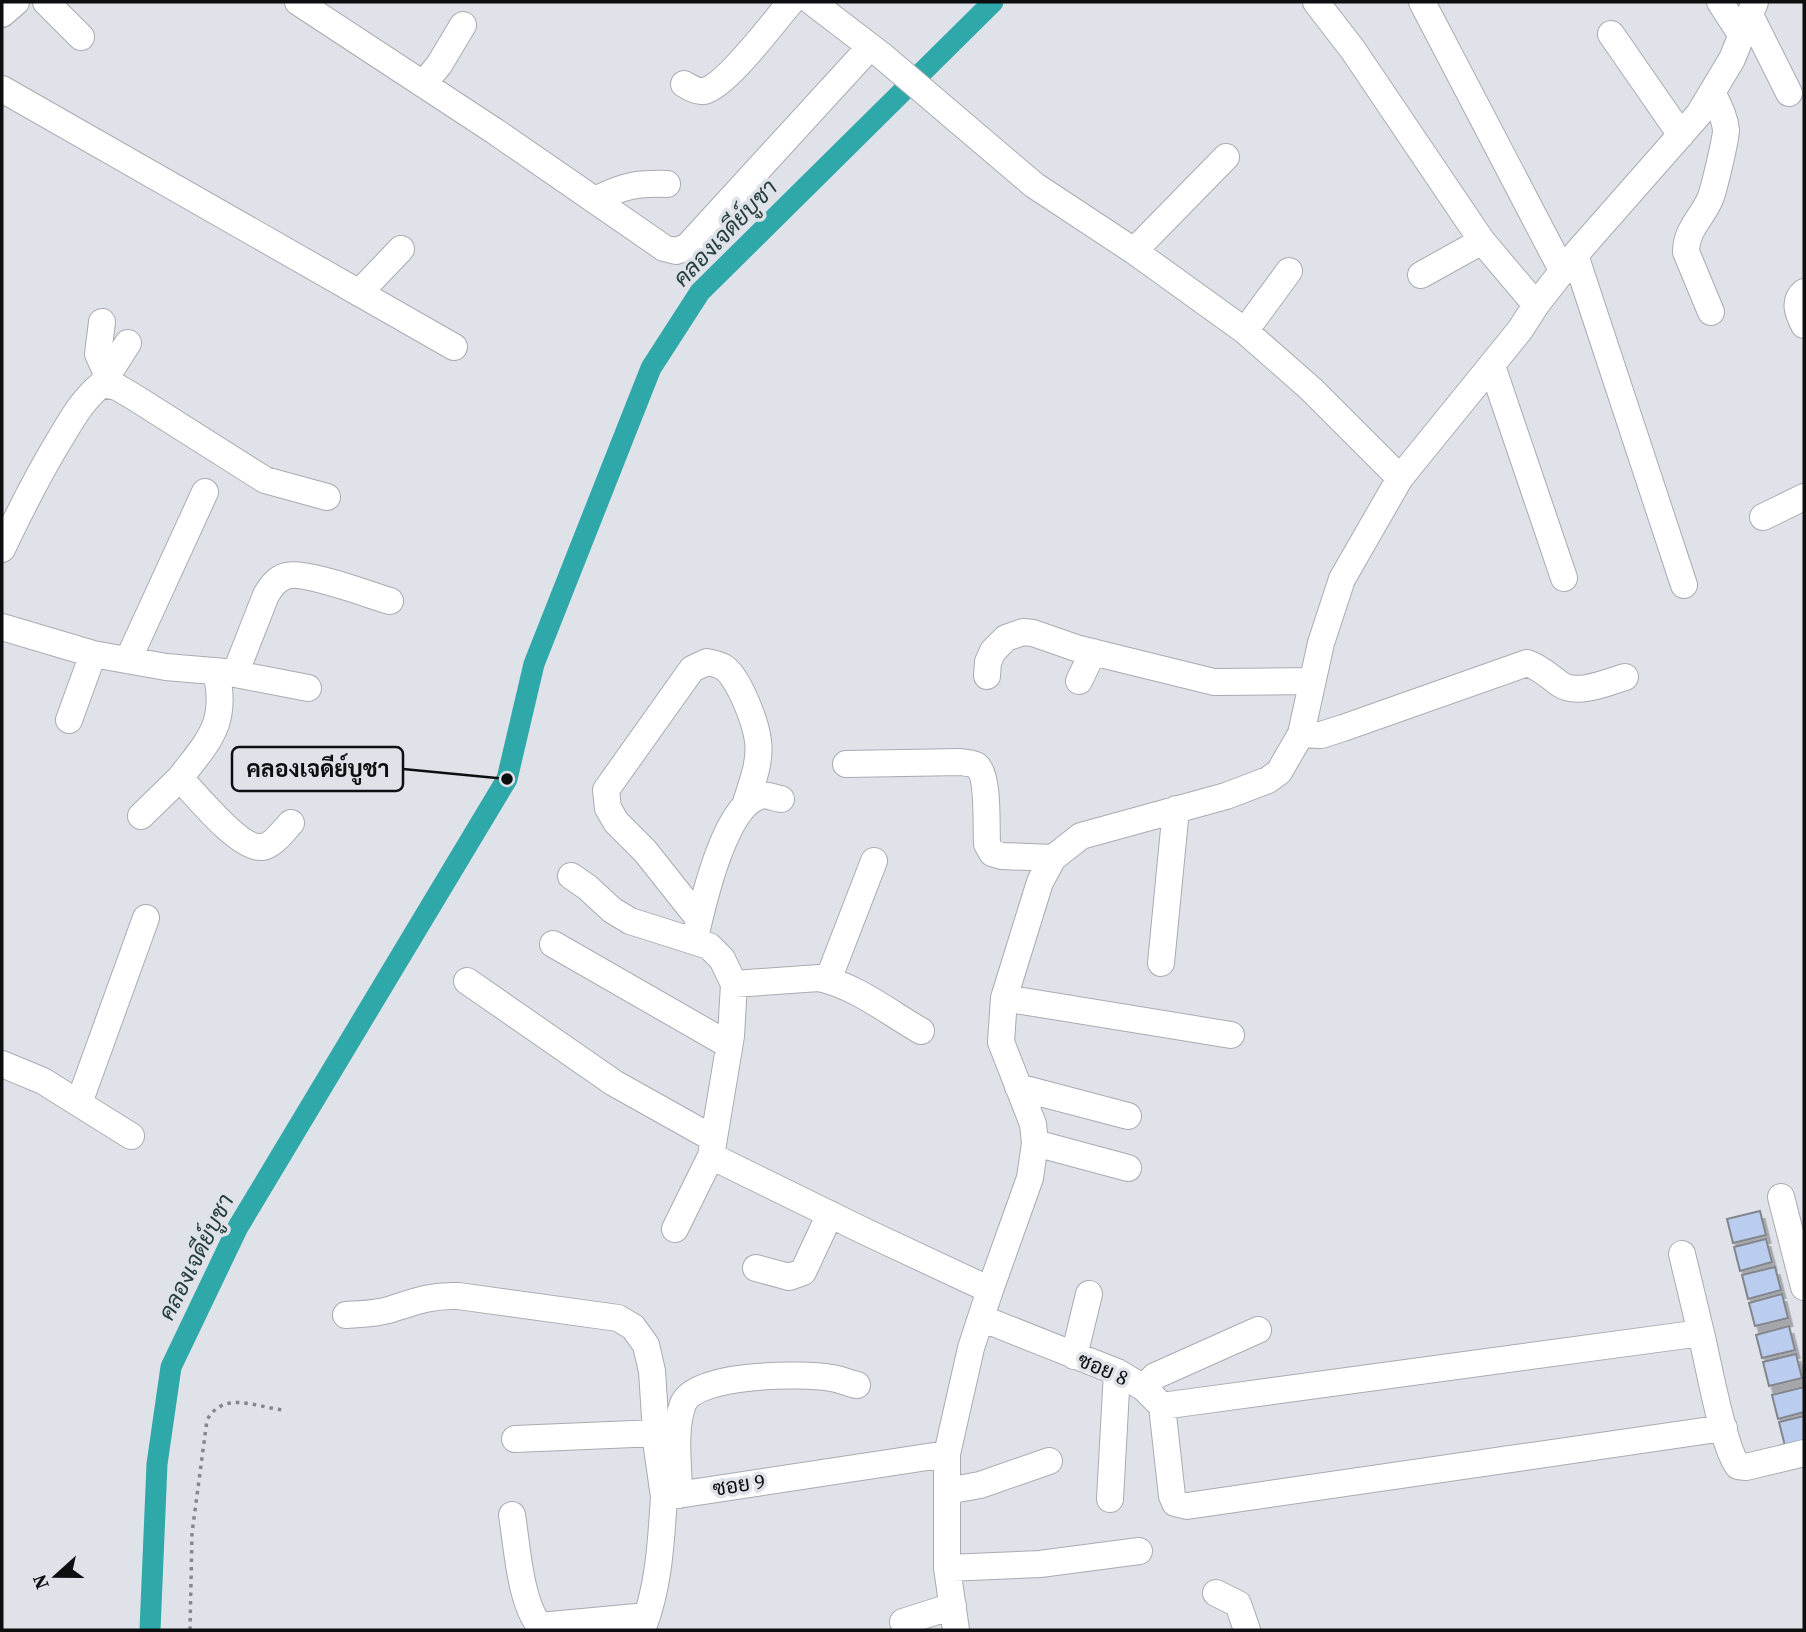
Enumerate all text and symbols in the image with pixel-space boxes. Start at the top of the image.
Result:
water label: คลองเจดีย์บูชา [666,172,785,294]
callout: คลองเจดีย์บูชา [232,747,403,791]
text: คลองเจดีย์บูชา [247,753,389,785]
water label: คลองเจดีย์บูชา [150,1188,242,1326]
street label: ซอย 8 [1073,1345,1133,1392]
street label: ซอย 9 [711,1466,767,1503]
north arrow [21,1541,91,1611]
text: N [25,1571,55,1593]

